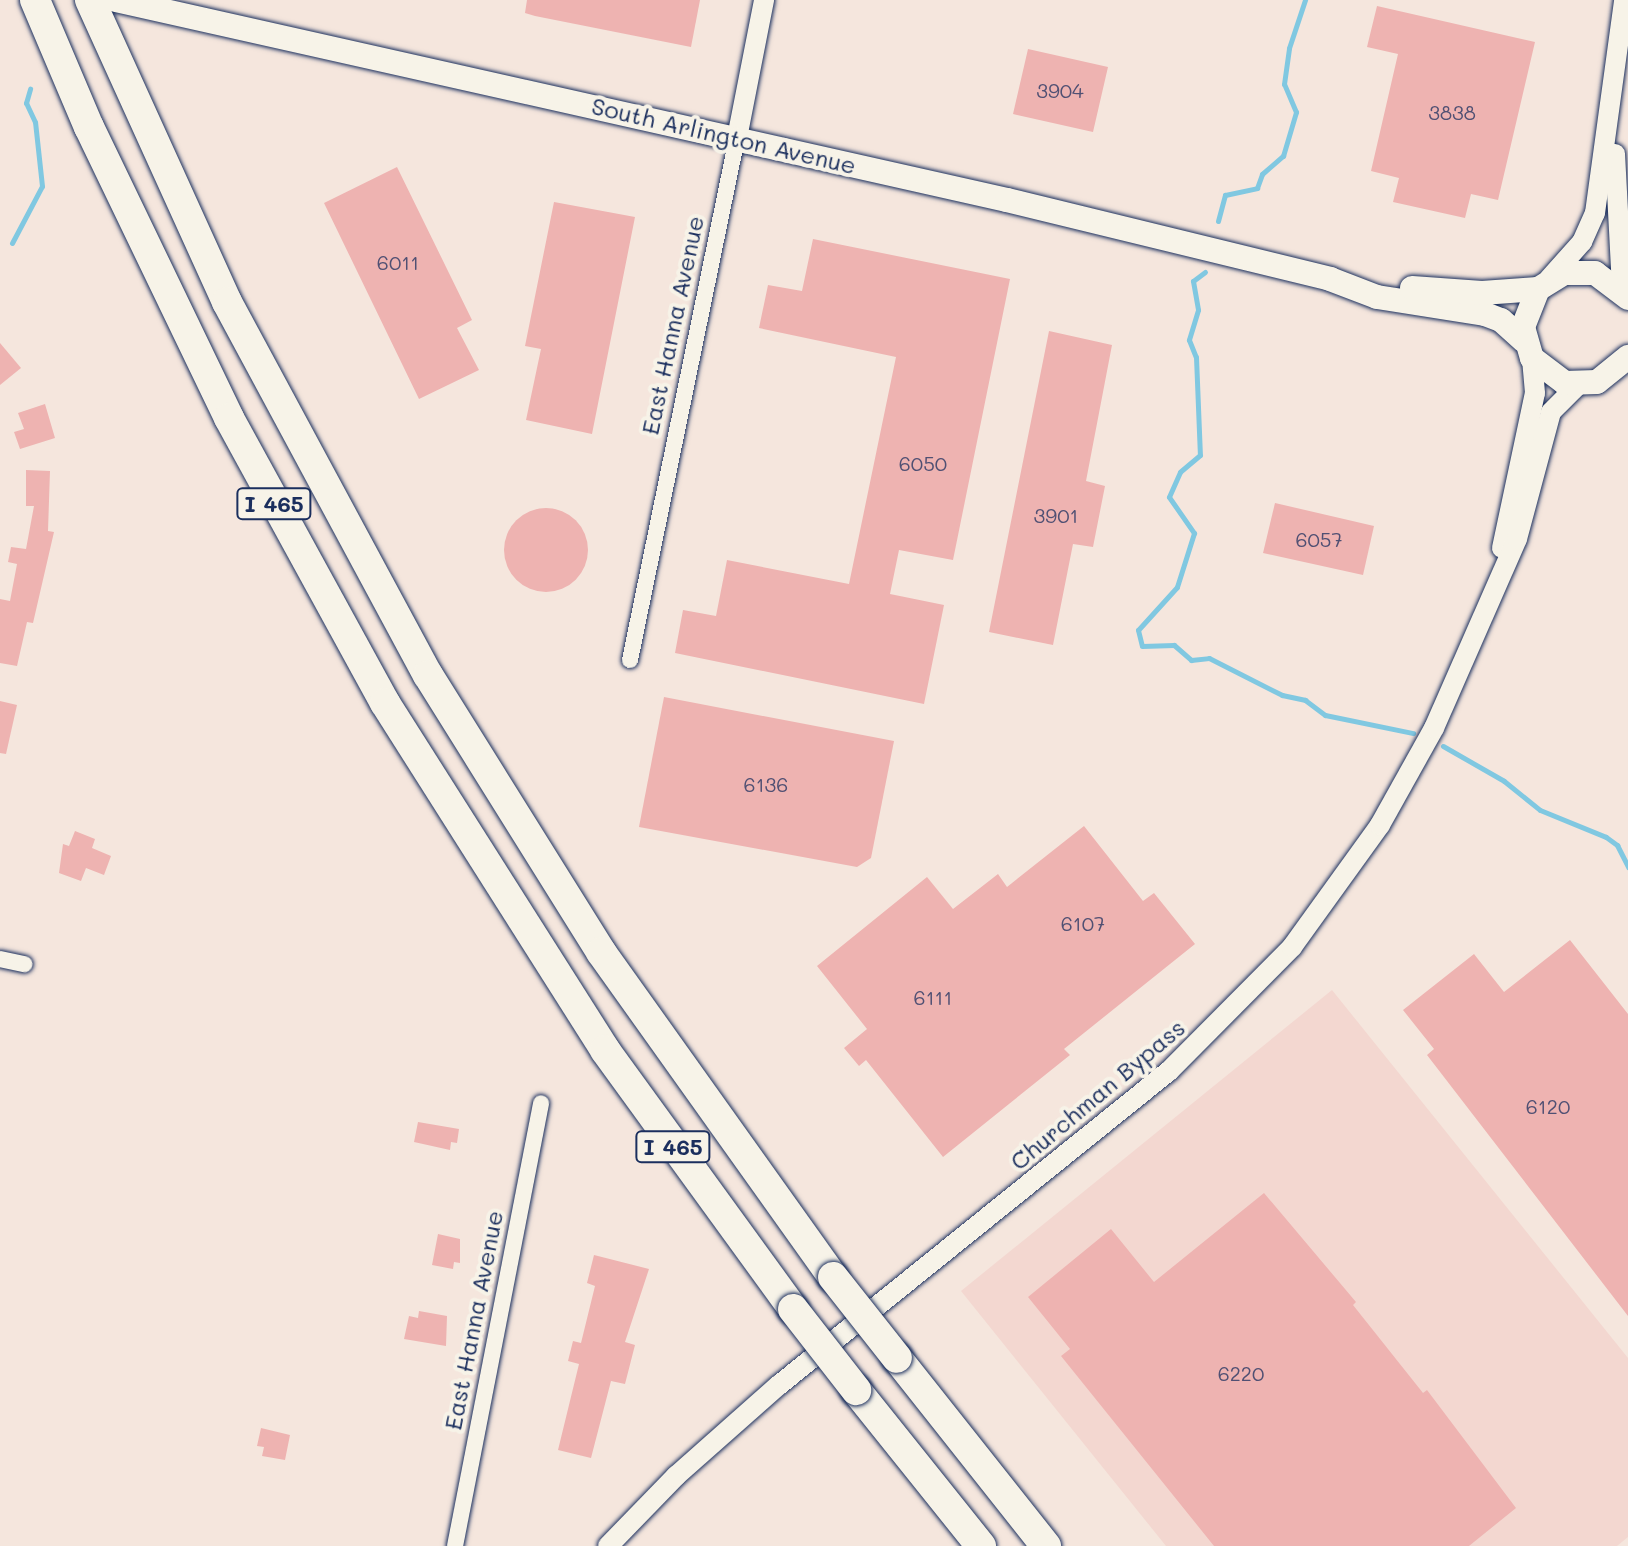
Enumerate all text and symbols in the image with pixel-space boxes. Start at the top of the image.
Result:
house number: 3904 [1036,78,1084,102]
street label: South Arlington Avenue [589,91,859,179]
house number: 3838 [1428,100,1476,124]
street label: East Hanna Avenue [635,213,709,437]
house number: 6011 [377,250,419,274]
house number: 6050 [899,451,947,475]
road number: I 465 [236,486,312,522]
house number: 3901 [1034,503,1078,527]
house number: 6057 [1295,527,1343,551]
house number: 6136 [744,772,788,796]
house number: 6107 [1061,911,1105,935]
house number: 6111 [914,985,952,1009]
street label: Churchman Bypass [1004,1013,1190,1175]
house number: 6120 [1526,1094,1570,1118]
road number: I 465 [635,1129,711,1165]
street label: East Hanna Avenue [438,1208,508,1432]
house number: 6220 [1218,1361,1264,1385]

